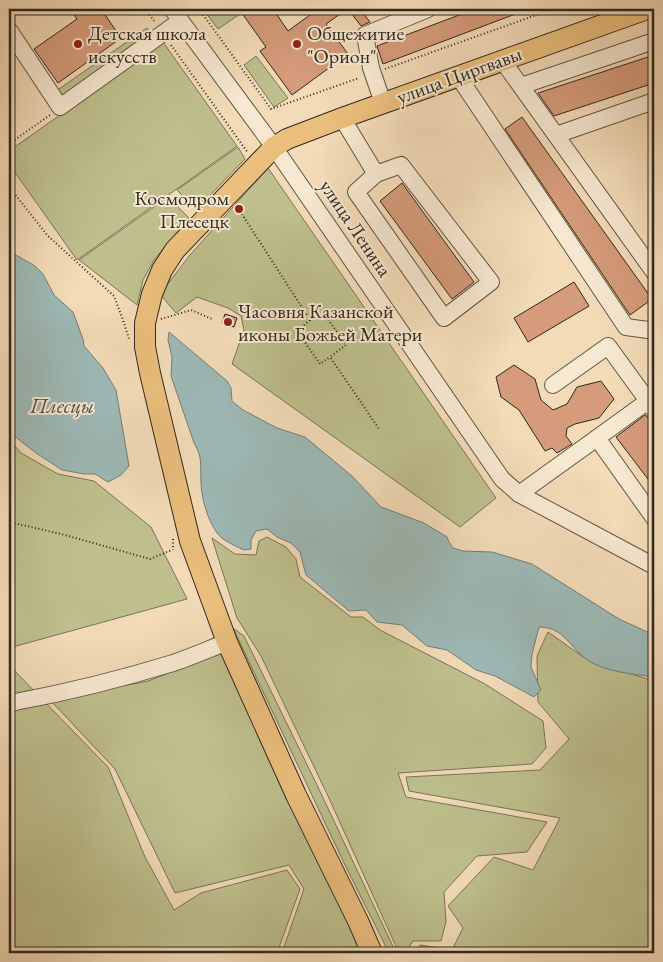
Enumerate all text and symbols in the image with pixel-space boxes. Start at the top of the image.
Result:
place label: Детская школа искусств [88,20,206,69]
place label: Общежитие "Орион" [307,20,404,69]
marker: Детская школа искусств [72,38,84,50]
marker: Общежитие "Орион" [291,38,303,50]
street label: улица Циргвавы [393,40,525,110]
street label: улица Ленина [314,174,398,282]
place label: Космодром Плесецк [135,185,229,234]
marker: Космодром Плесецк [233,203,245,215]
place label: Часовня Казанской иконы Божьей Матери [238,298,423,347]
marker: Часовня Казанской иконы Божьей Матери [222,316,234,328]
water label: Плесцы [29,392,94,419]

